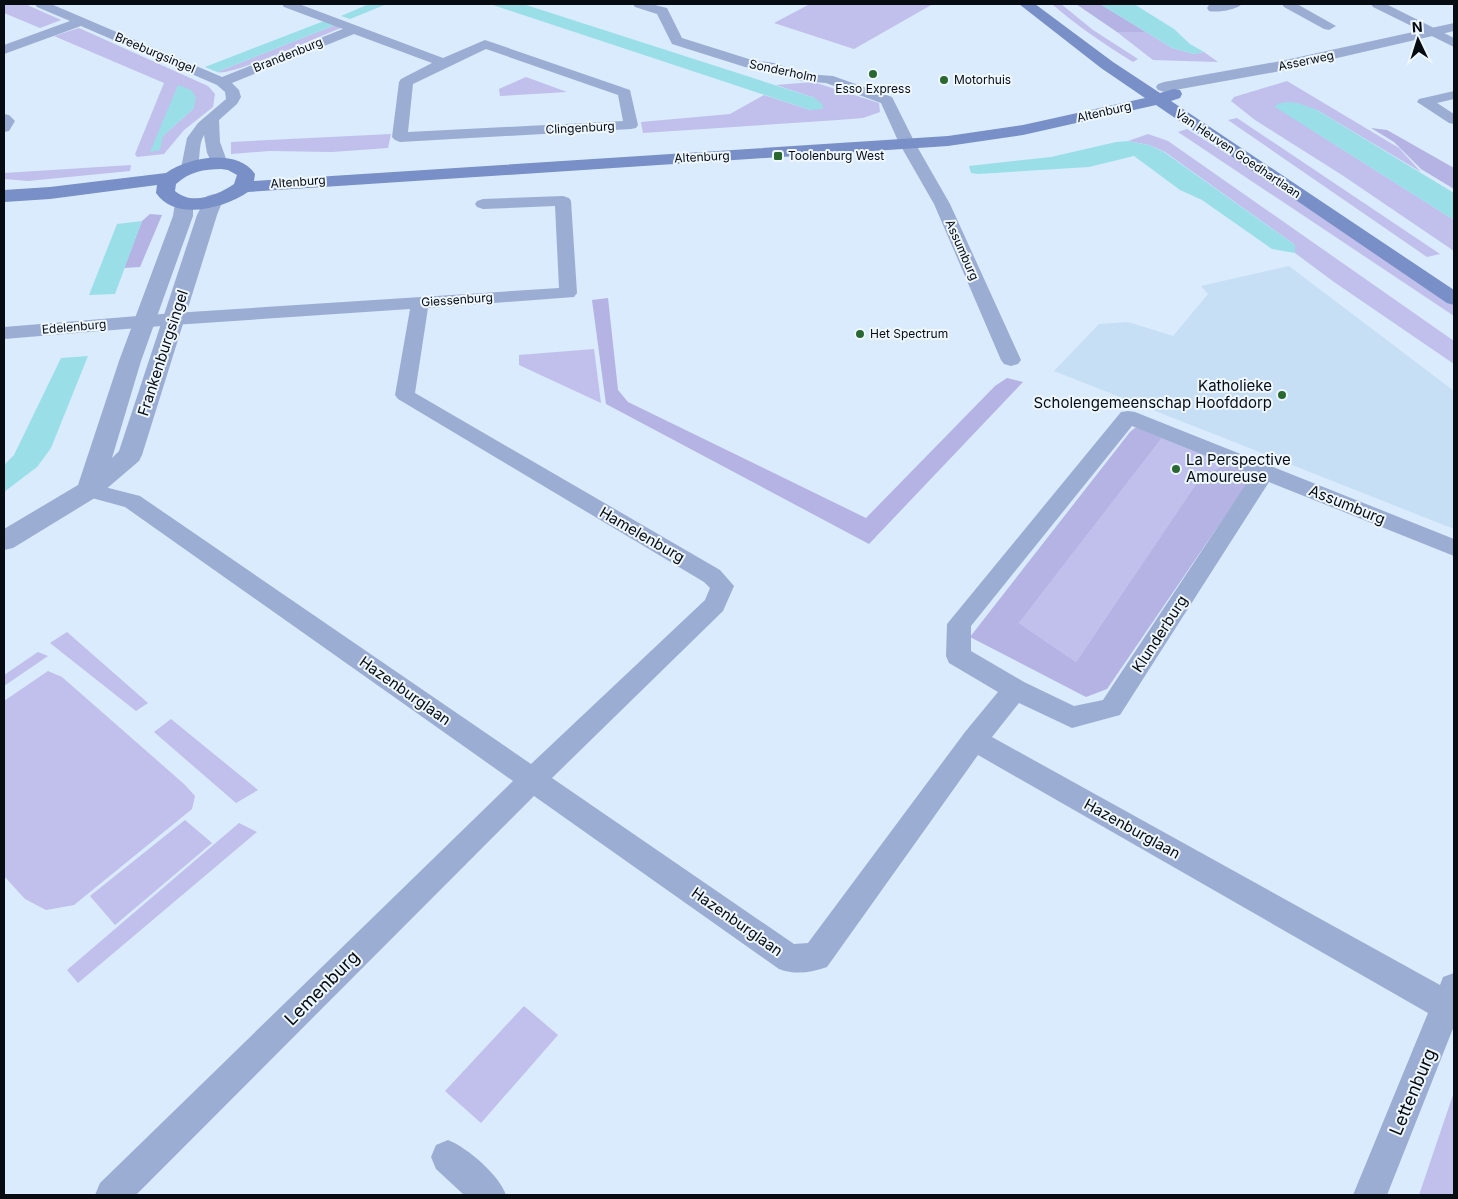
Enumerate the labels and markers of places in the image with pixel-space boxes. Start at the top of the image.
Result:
marker: Esso Express [867,68,879,80]
place label: Motorhuis [954,72,1011,87]
marker: Motorhuis [938,74,950,86]
place label: Esso Express [835,81,911,96]
place label: Toolenburg West [788,148,884,163]
marker: Toolenburg West [772,150,784,162]
place label: Het Spectrum [870,326,948,341]
marker: Het Spectrum [854,328,866,340]
place label: Katholieke Scholengemeenschap Hoofddorp [1033,376,1272,412]
marker: Katholieke Scholengemeenschap Hoofddorp [1276,389,1288,401]
place label: La Perspective Amoureuse [1186,450,1291,486]
marker: La Perspective Amoureuse [1170,463,1182,475]

